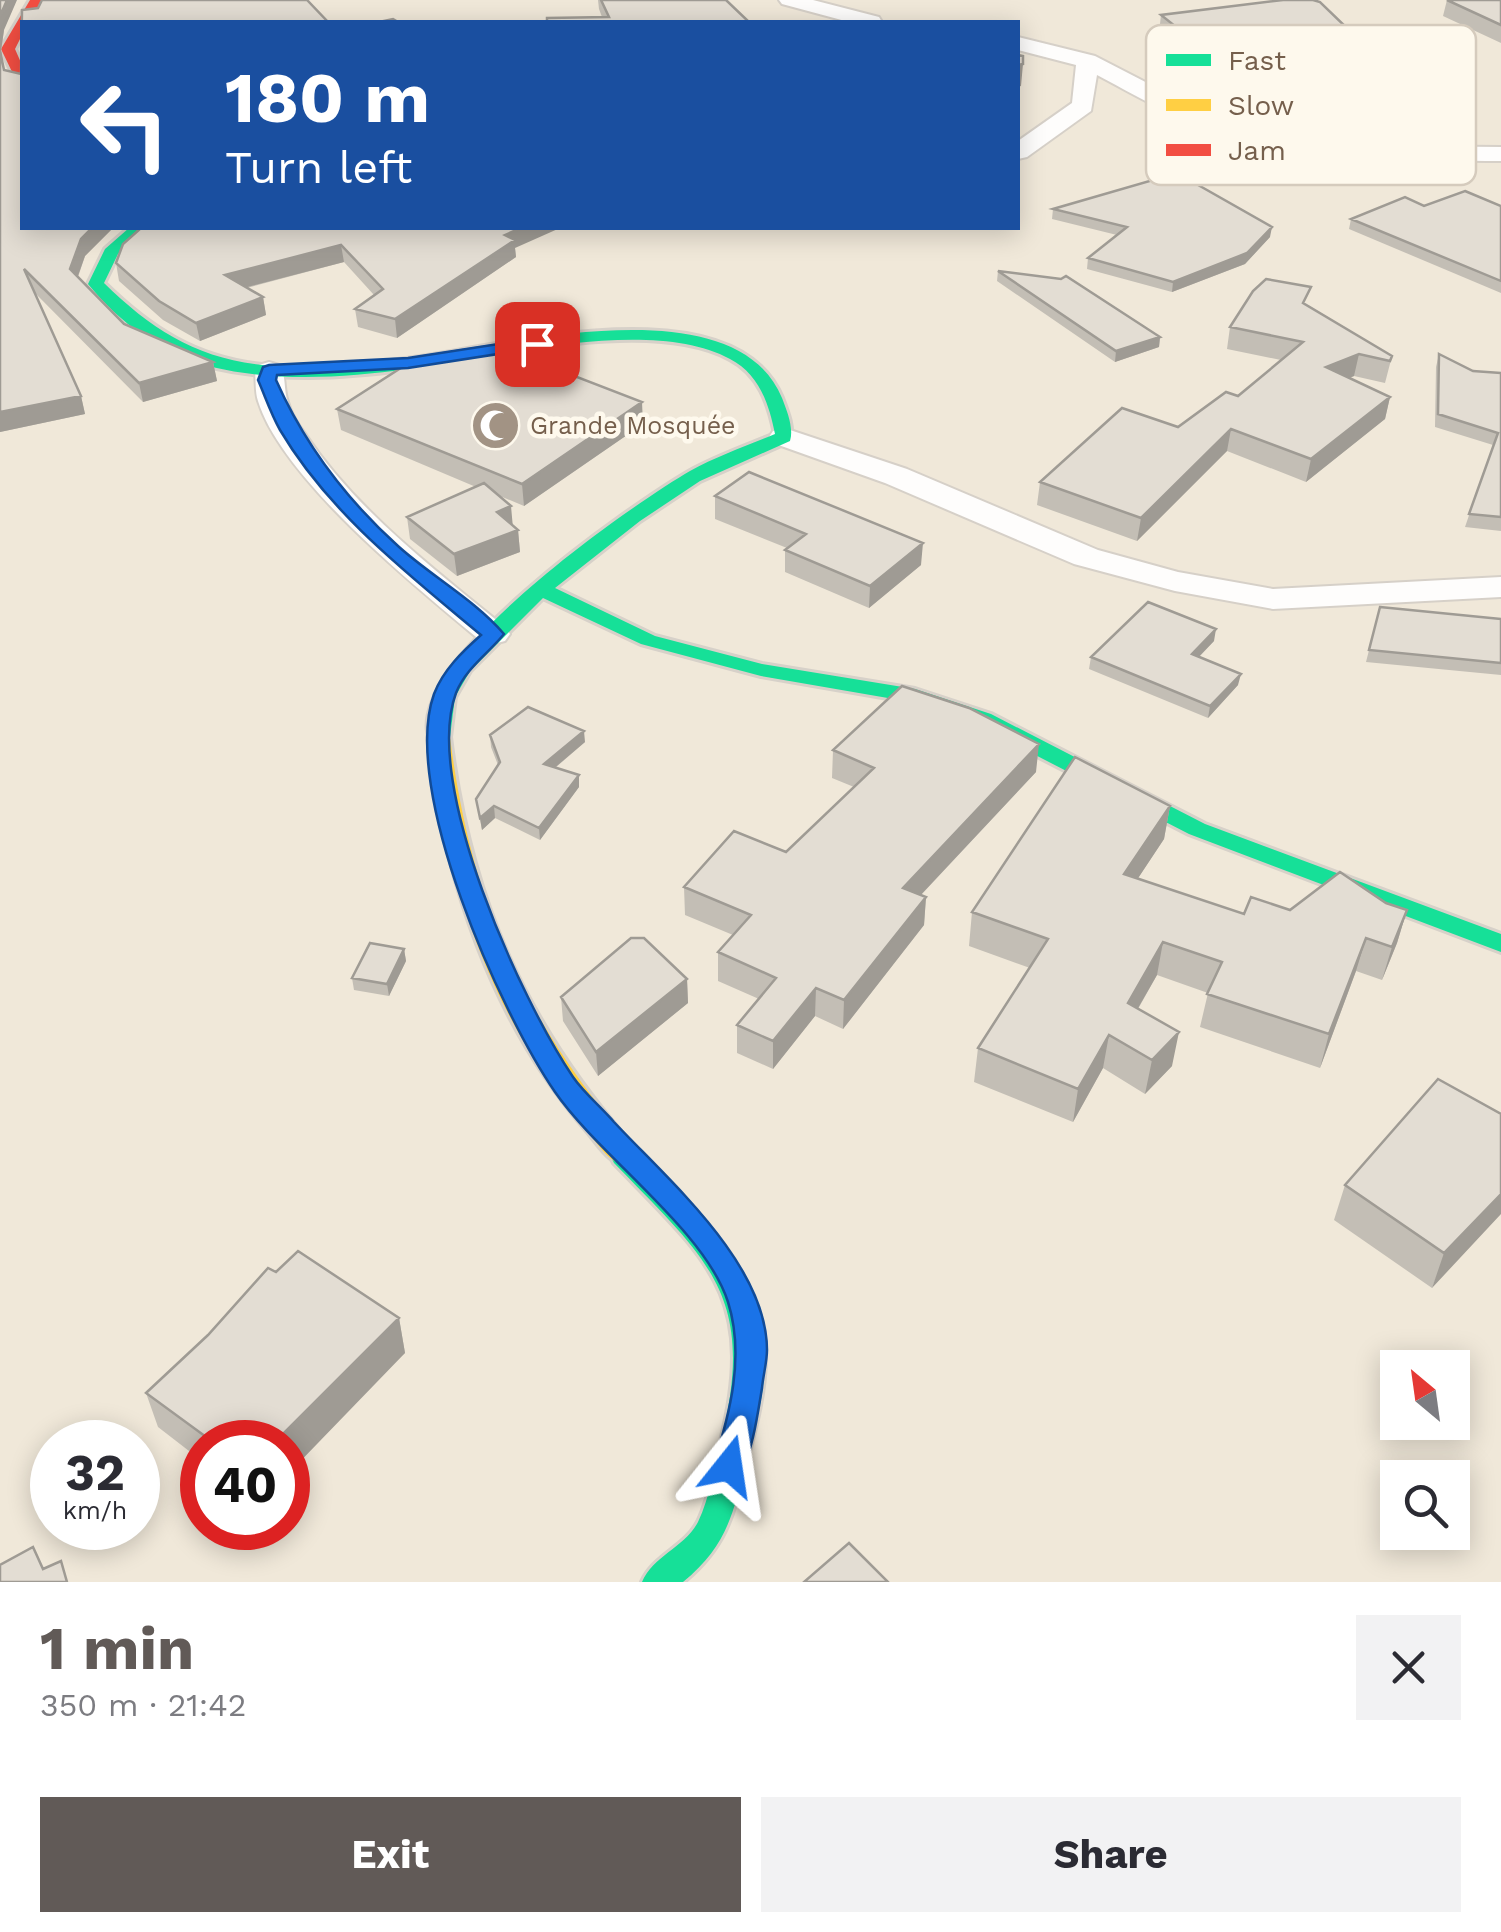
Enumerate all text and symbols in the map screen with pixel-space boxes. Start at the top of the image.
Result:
legend [1146,25,1476,185]
text: Fast [1228,44,1286,77]
text: 180 m [225,57,430,139]
icon: left [60,60,190,190]
text: Slow [1228,89,1294,122]
text: Jam [1228,134,1286,167]
text: Turn left [225,141,412,194]
pin [495,302,580,387]
icon: arrive [510,317,565,372]
mosque icon: Grande Mosquée [469,399,521,451]
place label: Grande Mosquée [530,411,735,440]
north arrow [1380,1350,1470,1440]
map controls [1380,1350,1470,1550]
position arrow [677,1414,781,1518]
speed limit sign: 40 [180,1420,310,1550]
text: 32 [65,1443,125,1502]
button: search [1380,1460,1470,1550]
text: km/h [63,1496,127,1525]
text: 1 min [40,1613,194,1684]
button: close [1356,1615,1461,1720]
text: 350 m · 21:42 [40,1686,246,1724]
button: Exit [40,1797,741,1912]
button: Share [761,1797,1461,1912]

